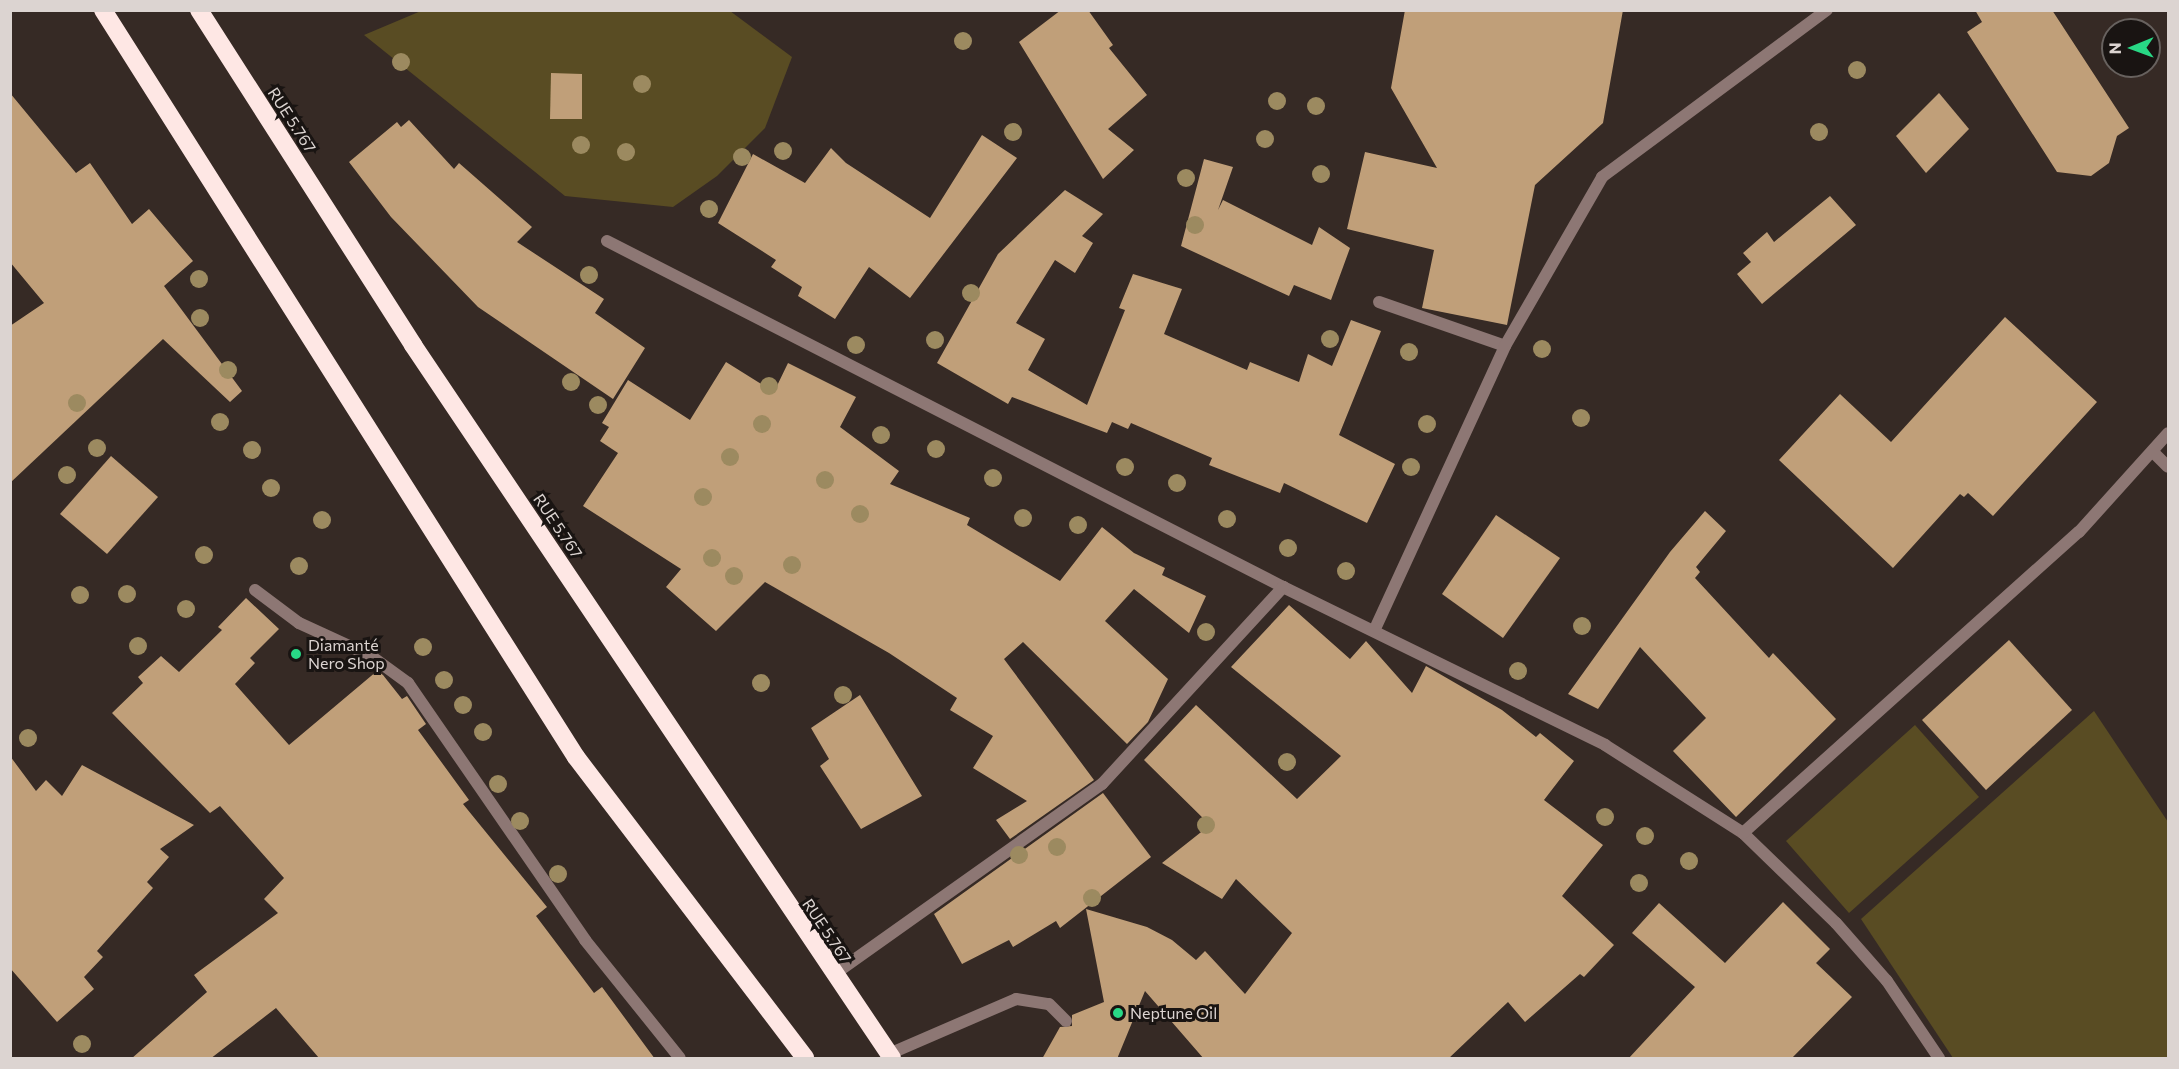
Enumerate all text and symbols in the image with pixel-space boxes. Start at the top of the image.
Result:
north arrow [2101,18,2161,78]
text: N [2105,42,2124,54]
street label: RUE 5.767 [264,84,320,156]
street label: RUE 5.767 [529,490,587,562]
place label: Diamanté Nero Shop [308,635,385,673]
marker: Diamanté Nero Shop [289,647,303,661]
street label: RUE 5.767 [798,895,856,967]
place label: Neptune Oil [1130,1003,1217,1023]
marker: Neptune Oil [1111,1006,1125,1020]

